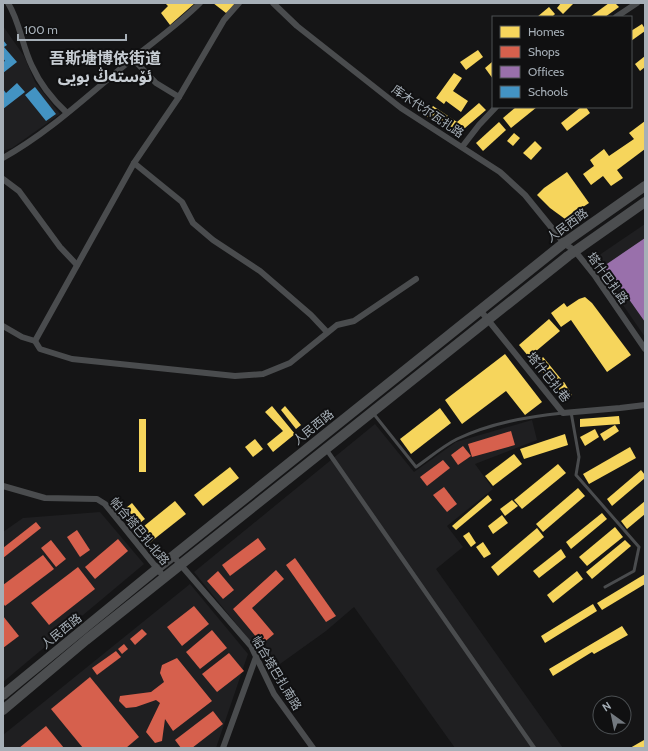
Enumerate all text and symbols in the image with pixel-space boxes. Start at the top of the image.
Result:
scale bar [18,16,126,42]
legend [492,16,632,108]
text: 100 m [24,22,58,37]
text: Homes [528,24,565,39]
text: Shops [528,44,560,59]
district label: 吾斯塘博依街道 ئۆستەڭ بويى [49,49,161,86]
text: Offices [528,64,564,79]
street label: 库木代尔瓦扎路 [389,81,467,141]
text: Schools [528,84,568,99]
street label: 人民西路 [543,205,591,245]
street label: 塔什巴扎路 [584,249,632,307]
street label: 塔什巴扎巷 [524,349,574,405]
street label: 人民西路 [290,406,336,448]
street label: 帕合塔巴扎北路 [107,494,173,568]
street label: 人民西路 [38,610,84,652]
street label: 帕合塔巴扎南路 [249,633,305,713]
north arrow [592,695,632,735]
text: N [599,699,614,715]

